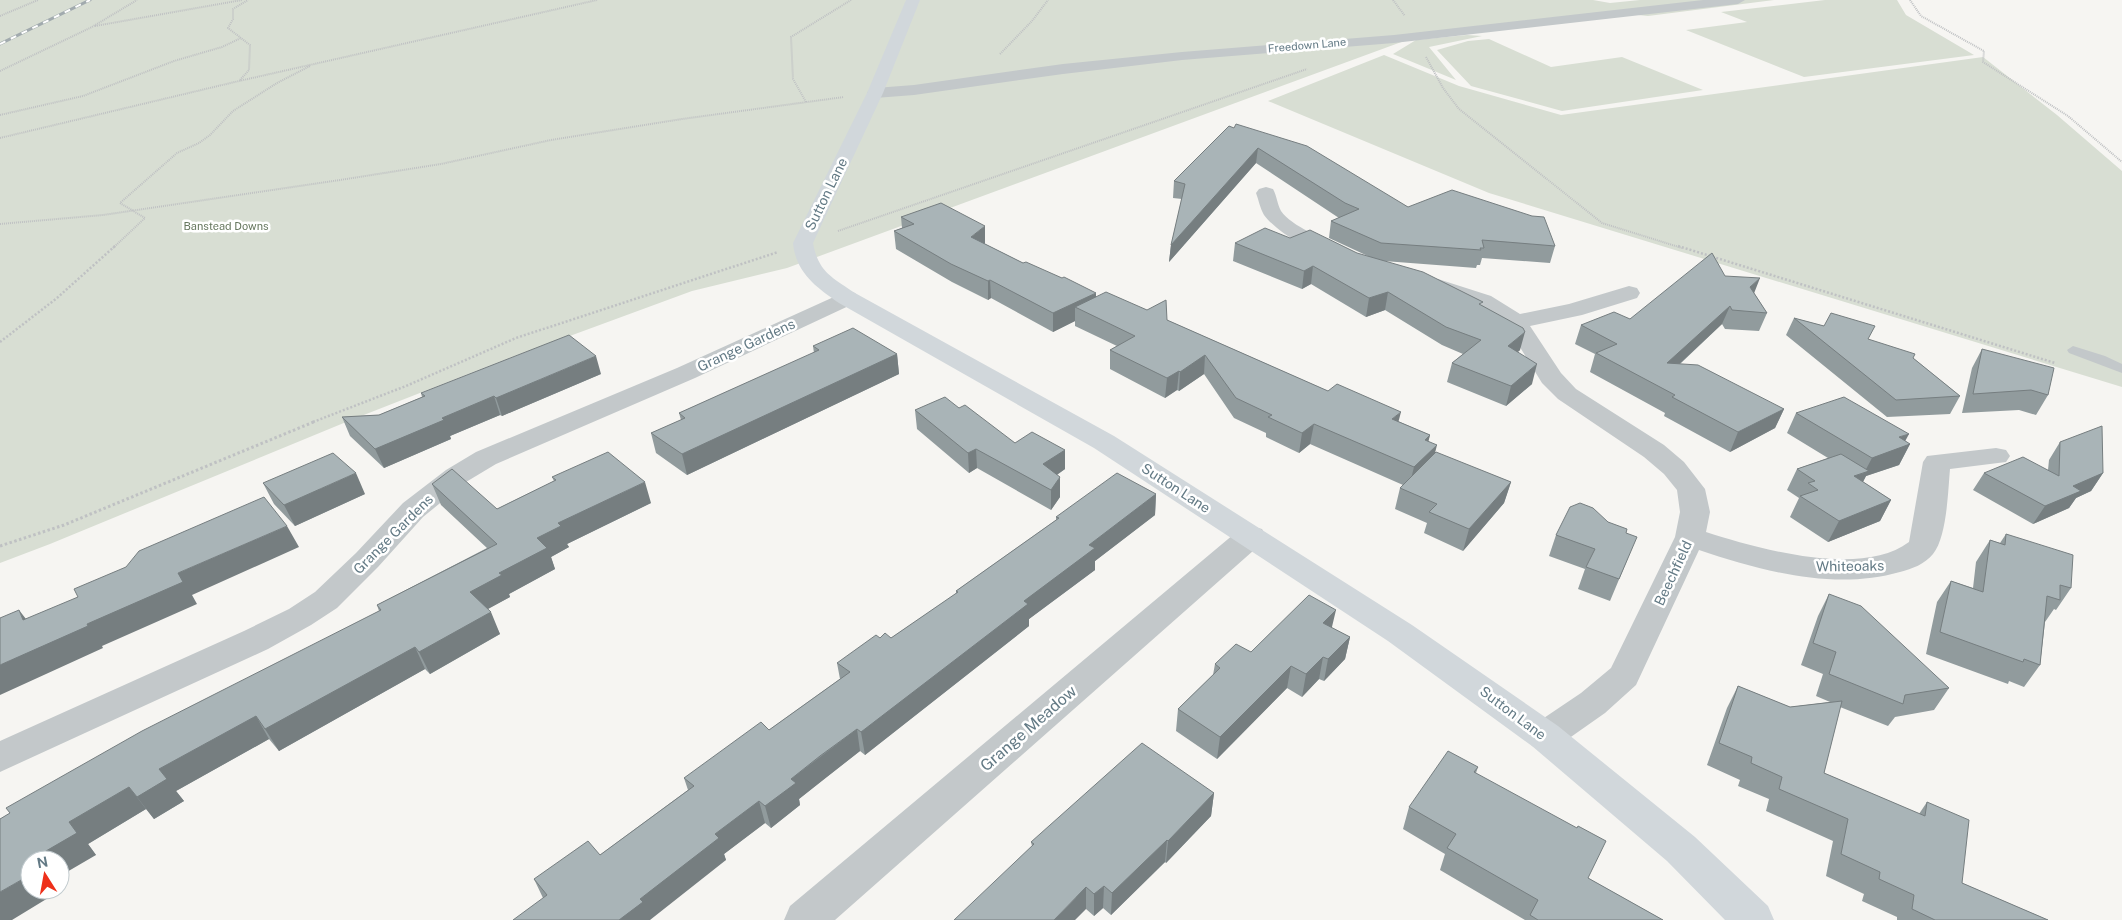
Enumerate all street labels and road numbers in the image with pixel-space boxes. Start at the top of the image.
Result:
street label: Freedown Lane [1267,36,1347,54]
street label: Sutton Lane [802,155,850,233]
street label: Grange Gardens [695,315,797,375]
street label: Sutton Lane [1139,460,1213,516]
street label: Grange Gardens [350,491,436,577]
street label: Beechfield [1651,538,1695,608]
street label: Whiteoaks [1816,557,1884,575]
street label: Grange Meadow [976,681,1081,775]
street label: Sutton Lane [1477,683,1549,743]

